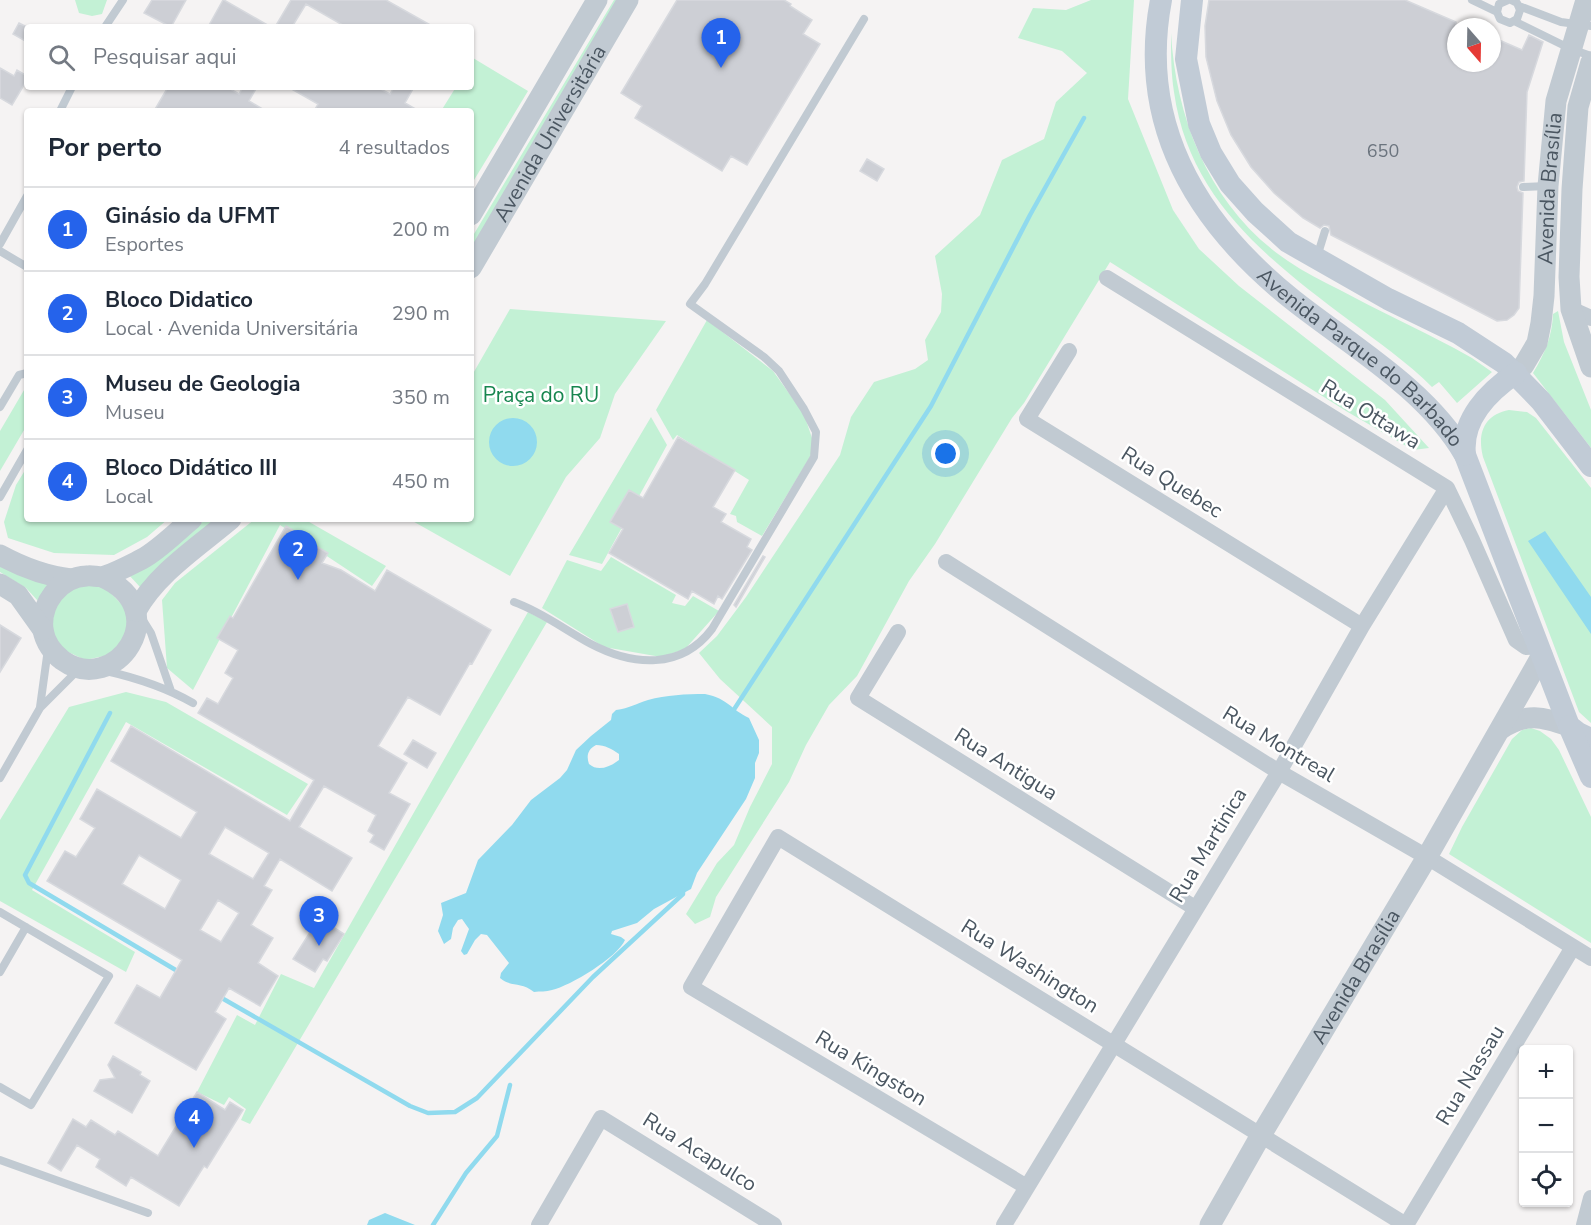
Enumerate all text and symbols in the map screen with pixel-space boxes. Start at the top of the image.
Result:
north arrow [1447,18,1501,72]
pin: 1 [702,19,740,68]
search box [24,24,474,90]
street label: Avenida Universitária [487,40,613,227]
icon: search [45,41,78,74]
text: Pesquisar aqui [93,42,237,72]
street label: Avenida Brasília [1531,111,1569,265]
text: Por perto [48,130,162,165]
text: 4 resultados [339,134,450,161]
house number: 650 [1367,139,1399,163]
text: Ginásio da UFMT [105,201,279,231]
text: 1 [62,216,74,243]
text: 200 m [392,216,450,243]
text: Esportes [105,231,184,258]
street label: Avenida Parque do Barbado [1251,262,1470,452]
text: Bloco Didatico [105,285,253,315]
text: 2 [62,300,74,327]
text: 290 m [392,300,450,327]
text: Local · Avenida Universitária [105,315,358,342]
text: Museu de Geologia [105,369,301,399]
street label: Rua Ottawa [1316,372,1426,456]
park label: Praça do RU [483,381,599,409]
text: 3 [62,384,74,411]
text: 350 m [392,384,450,411]
text: Museu [105,399,165,426]
your location [931,439,960,468]
street label: Rua Quebec [1116,440,1228,524]
text: Bloco Didático III [105,453,277,483]
text: 4 [62,468,74,495]
text: 450 m [392,468,450,495]
text: Local [105,483,153,510]
pin: 2 [278,530,318,580]
street label: Rua Montreal [1217,699,1341,789]
street label: Rua Antigua [949,721,1063,807]
street label: Rua Martinica [1163,782,1253,908]
pin: 3 [300,896,338,946]
street label: Avenida Brasília [1305,904,1407,1049]
street label: Rua Washington [956,912,1104,1020]
street label: Rua Nassau [1429,1020,1511,1130]
street label: Rua Kingston [810,1024,932,1112]
map controls [1519,1045,1573,1207]
button: + [1519,1045,1573,1099]
pin: 4 [174,1098,214,1148]
button: − [1519,1099,1573,1153]
street label: Rua Acapulco [638,1106,762,1198]
button: locate [1519,1153,1573,1207]

